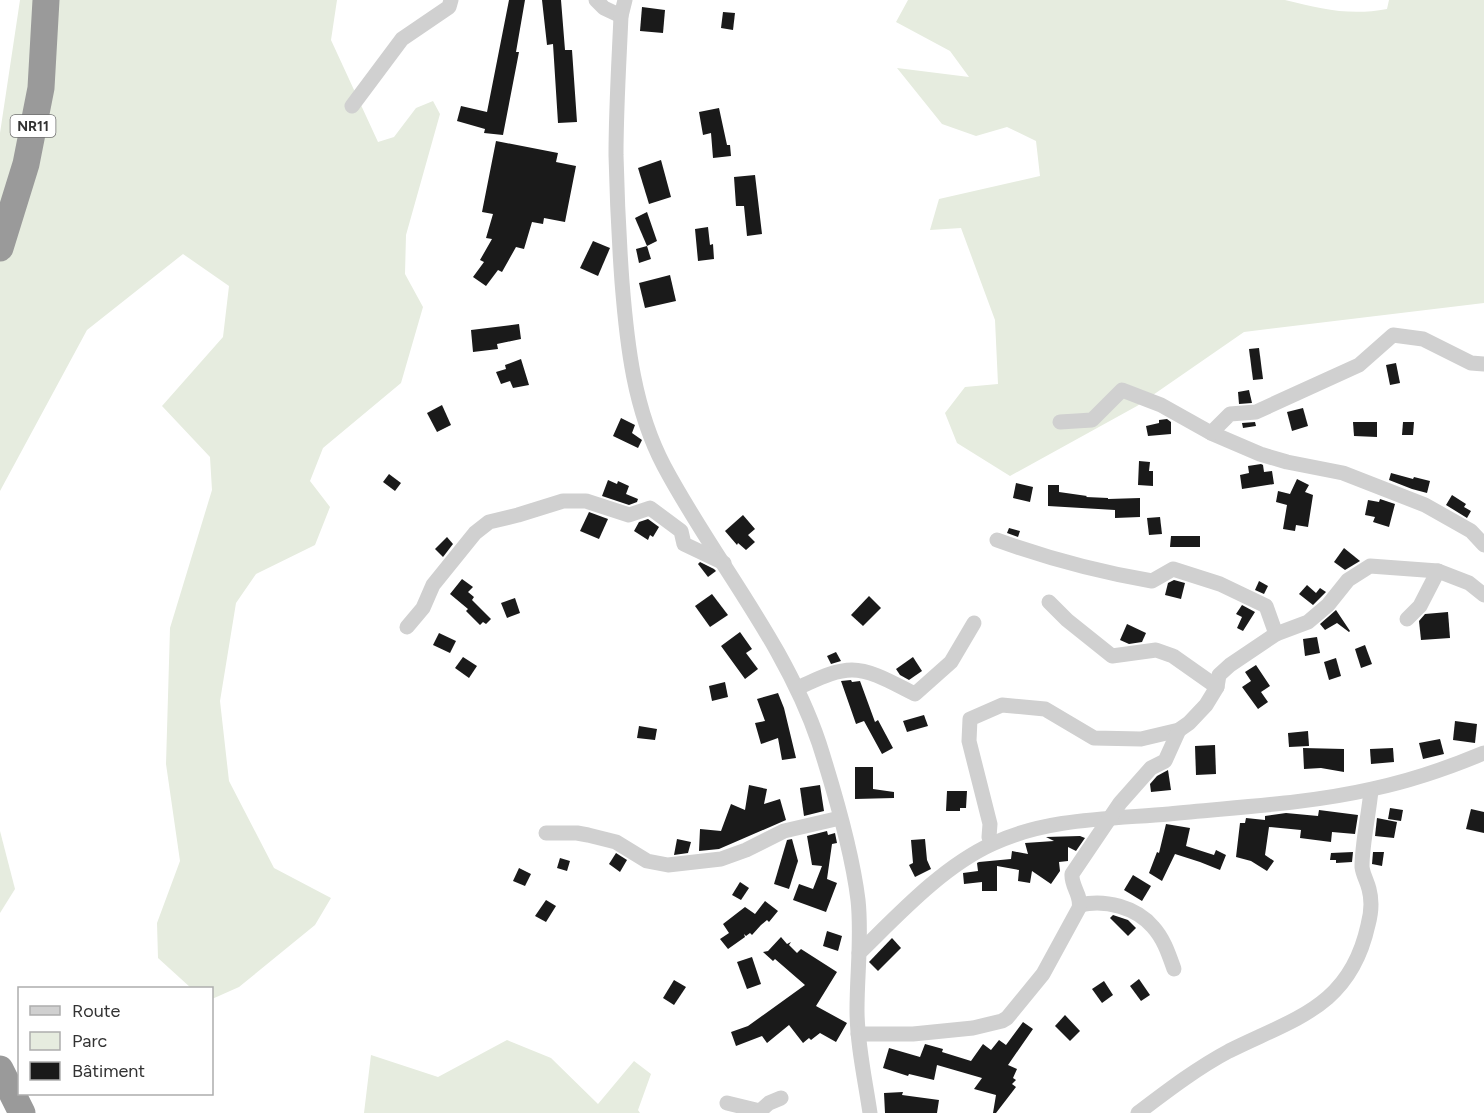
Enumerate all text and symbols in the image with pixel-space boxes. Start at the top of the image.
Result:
road number: NR11 [10,115,56,137]
legend [18,987,213,1095]
text: Route [72,1000,121,1022]
text: Parc [72,1030,108,1052]
text: Bâtiment [72,1060,145,1082]

